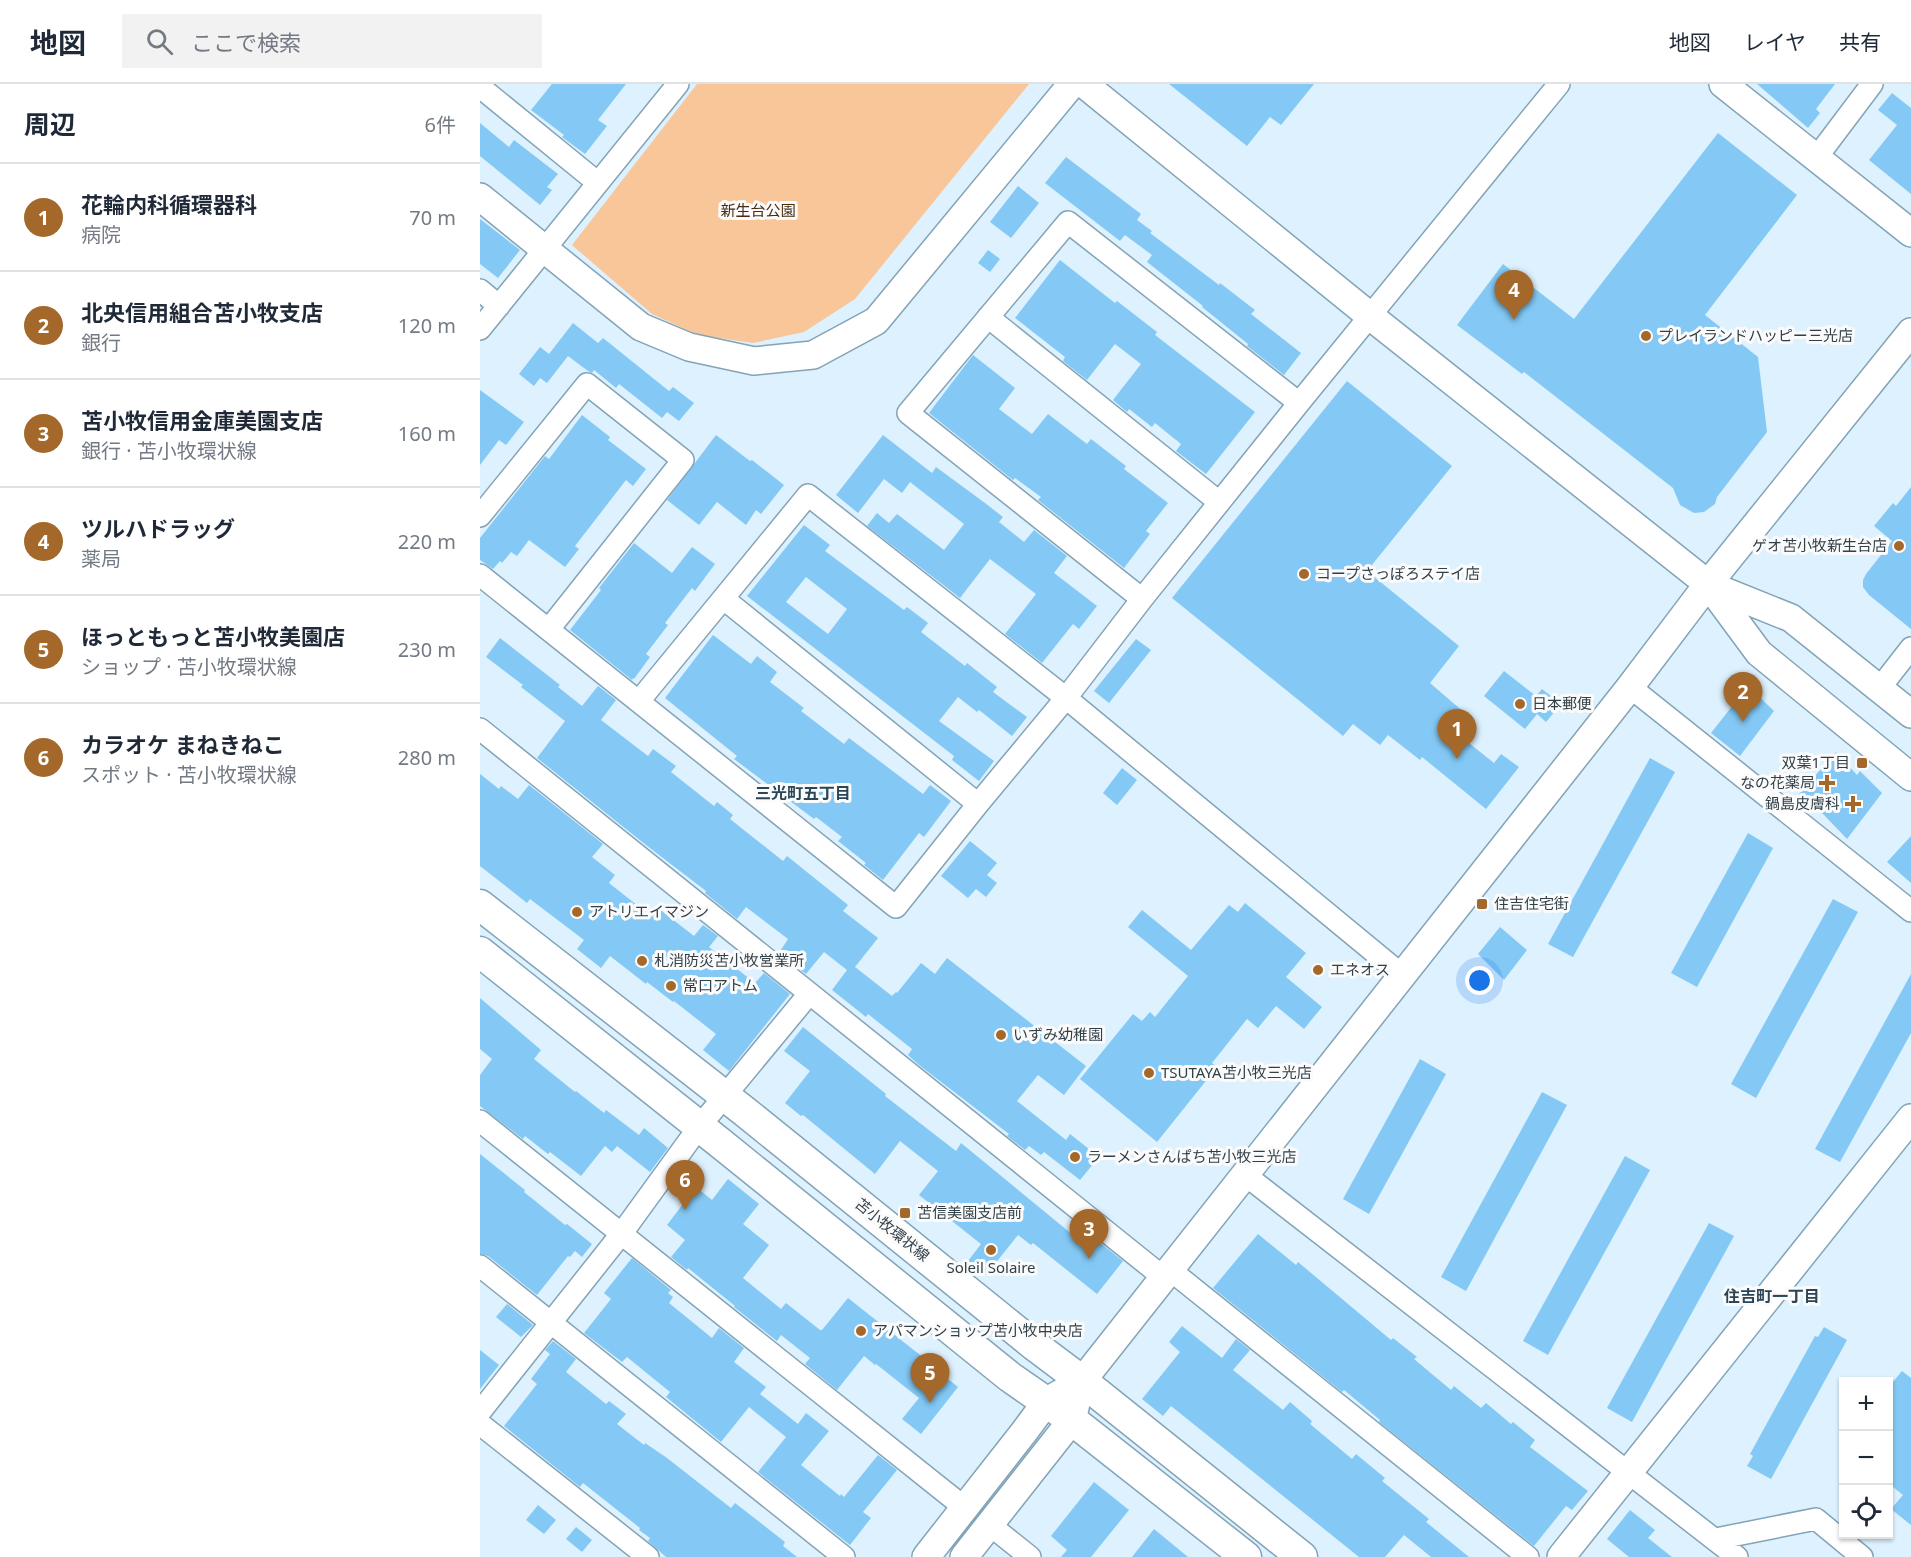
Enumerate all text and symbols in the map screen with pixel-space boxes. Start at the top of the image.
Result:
search box [122,14,542,68]
text: 地図 [30,23,86,61]
icon: search [143,25,176,58]
text: ここで検索 [191,27,301,57]
text: 地図 [1669,28,1711,56]
text: レイヤ [1744,28,1806,56]
text: 共有 [1839,28,1881,56]
text: 周辺 [24,106,76,142]
text: 6件 [425,111,456,138]
text: 花輪内科循環器科 [81,189,257,219]
park label: 新生台公園 [720,200,796,220]
text: 1 [38,204,49,231]
text: 70 m [409,204,456,231]
text: 病院 [81,221,121,248]
pin: 4 [1494,270,1534,320]
text: 北央信用組合苫小牧支店 [81,297,323,327]
text: 2 [38,312,49,339]
text: 120 m [398,312,456,339]
place label: プレイランドハッピー三光店 [1658,325,1853,345]
text: 銀行 [81,329,121,356]
marker: プレイランドハッピー三光店 [1639,329,1653,343]
text: 苫小牧信用金庫美園支店 [81,405,323,435]
text: 3 [38,420,49,447]
text: 160 m [398,420,456,447]
text: 銀行 · 苫小牧環状線 [81,437,257,464]
text: ツルハドラッグ [81,513,235,543]
text: 4 [38,528,49,555]
text: 220 m [398,528,456,555]
place label: ゲオ苫小牧新生台店 [1752,535,1887,555]
marker: ゲオ苫小牧新生台店 [1892,539,1906,553]
text: 薬局 [81,545,121,572]
place label: コープさっぽろステイ店 [1316,563,1480,583]
marker: コープさっぽろステイ店 [1297,567,1311,581]
text: ほっともっと苫小牧美園店 [81,621,345,651]
text: 5 [38,636,49,663]
text: 230 m [398,636,456,663]
text: ショップ · 苫小牧環状線 [81,653,297,680]
pin: 2 [1724,672,1762,722]
place label: 日本郵便 [1532,693,1592,713]
marker: 日本郵便 [1513,697,1527,711]
pin: 1 [1438,710,1476,759]
text: カラオケ まねきねこ [81,729,285,759]
text: 6 [38,744,49,771]
text: 280 m [398,744,456,771]
place label: 双葉1丁目 [1781,752,1850,772]
marker: 双葉1丁目 [1855,756,1869,770]
text: スポット · 苫小牧環状線 [81,761,297,788]
place label: なの花薬局 [1740,772,1815,792]
marker: なの花薬局 [1820,776,1834,790]
district label: 三光町五丁目 [755,782,851,804]
place label: 鍋島皮膚科 [1765,793,1840,813]
marker: 鍋島皮膚科 [1844,795,1862,813]
place label: 住吉住宅街 [1494,893,1569,913]
marker: 住吉住宅街 [1475,897,1489,911]
place label: アトリエイマジン [589,901,709,921]
marker: アトリエイマジン [570,905,584,919]
place label: 札消防災苫小牧営業所 [654,950,804,970]
marker: 札消防災苫小牧営業所 [635,954,649,968]
place label: エネオス [1330,959,1390,979]
marker: エネオス [1311,963,1325,977]
your location [1465,966,1494,995]
place label: 常口アトム [683,975,758,995]
marker: 常口アトム [664,979,678,993]
place label: いずみ幼稚園 [1013,1024,1103,1044]
marker: いずみ幼稚園 [994,1028,1008,1042]
place label: TSUTAYA苫小牧三光店 [1161,1062,1312,1082]
marker: TSUTAYA苫小牧三光店 [1142,1066,1156,1080]
place label: ラーメンさんぱち苫小牧三光店 [1087,1146,1296,1166]
marker: ラーメンさんぱち苫小牧三光店 [1068,1150,1082,1164]
pin: 6 [666,1160,704,1210]
street label: 苫小牧環状線 [851,1193,934,1265]
place label: 苫信美園支店前 [917,1202,1022,1222]
marker: 苫信美園支店前 [898,1206,912,1220]
pin: 3 [1070,1210,1108,1259]
marker: Soleil Solaire [984,1243,998,1257]
place label: Soleil Solaire [946,1257,1036,1277]
district label: 住吉町一丁目 [1723,1285,1820,1307]
place label: アパマンショップ苫小牧中央店 [873,1320,1083,1340]
marker: アパマンショップ苫小牧中央店 [854,1324,868,1338]
pin: 5 [910,1354,950,1403]
map controls [1839,1377,1893,1539]
button: + [1839,1377,1893,1431]
button: − [1839,1431,1893,1485]
button: locate [1839,1485,1893,1539]

